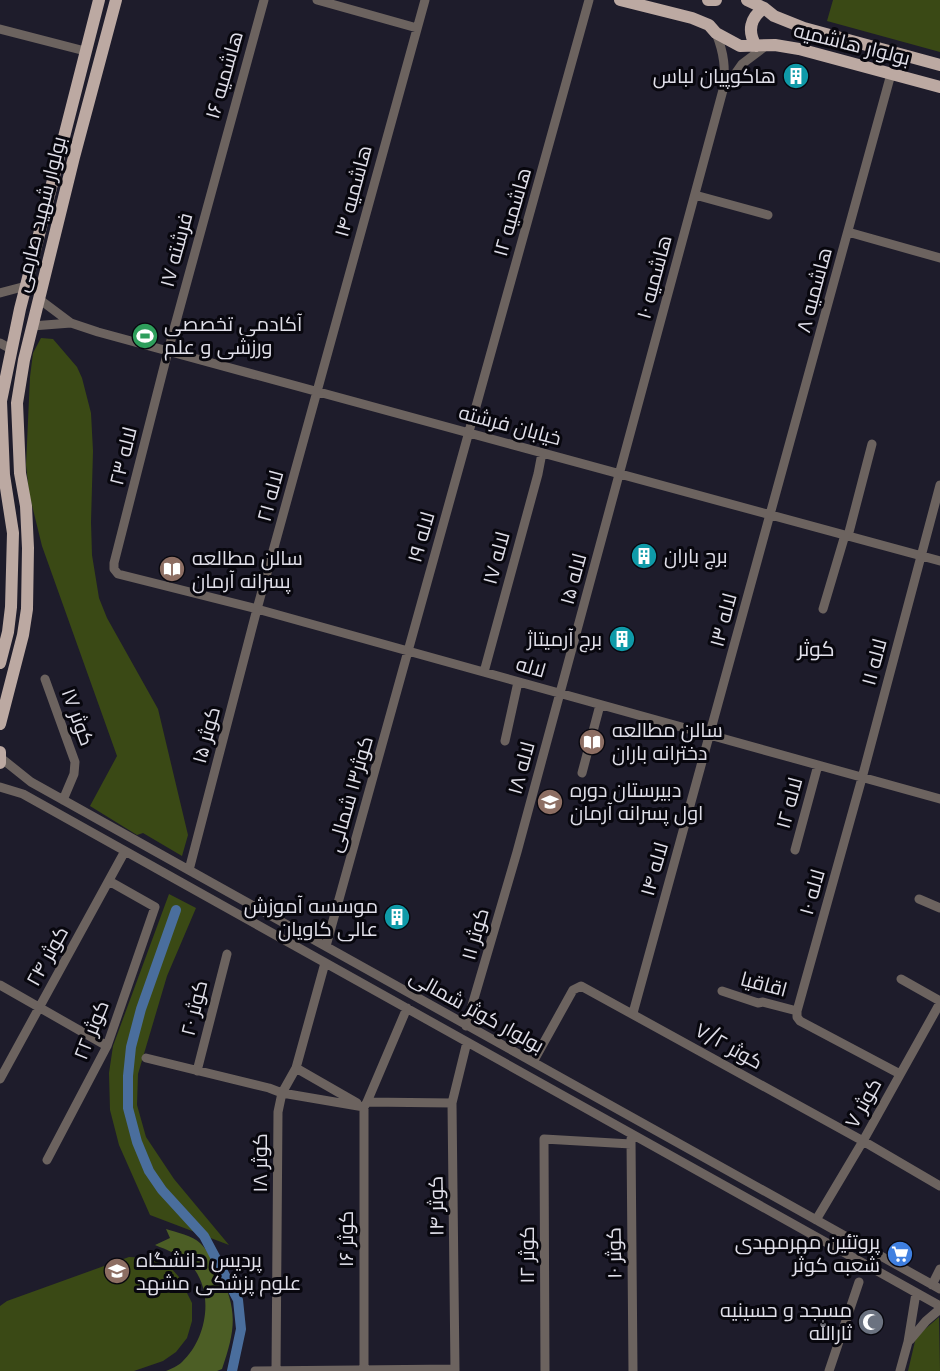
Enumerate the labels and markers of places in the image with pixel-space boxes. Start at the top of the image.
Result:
building icon: هاکوپیان لباس [781,61,811,91]
place label: هاکوپیان لباس [653,62,776,90]
place label: آکادمی تخصصی ورزشی و علم [164,310,303,361]
sports icon: آکادمی تخصصی ورزشی و علم [130,321,160,351]
building icon: برج باران [629,541,659,571]
place label: برج باران [664,542,727,570]
place label: سالن مطالعه پسرانه آرمان [192,544,303,595]
library icon: سالن مطالعه پسرانه آرمان [157,554,187,584]
building icon: برج آرمیتاژ [607,624,637,654]
place label: برج آرمیتاژ [526,625,602,653]
place label: سالن مطالعه دخترانه باران [612,716,723,767]
library icon: سالن مطالعه دخترانه باران [577,727,607,757]
place label: دبیرستان دوره اول پسرانه آرمان [570,776,703,827]
school or university icon: دبیرستان دوره اول پسرانه آرمان [535,787,565,817]
place label: موسسه آموزش عالی کاویان [244,892,378,943]
building icon: موسسه آموزش عالی کاویان [382,902,412,932]
place label: پروتئین مهرمهدی شعبه کوثر [735,1228,881,1279]
supermarket icon: پروتئین مهرمهدی شعبه کوثر [885,1239,915,1269]
place label: پردیس دانشگاه علوم پزشکی مشهد [136,1246,301,1297]
school or university icon: پردیس دانشگاه علوم پزشکی مشهد [102,1256,132,1286]
place label: مسجد و حسینیه ثارالله [720,1296,853,1347]
mosque icon: مسجد و حسینیه ثارالله [856,1307,886,1337]

